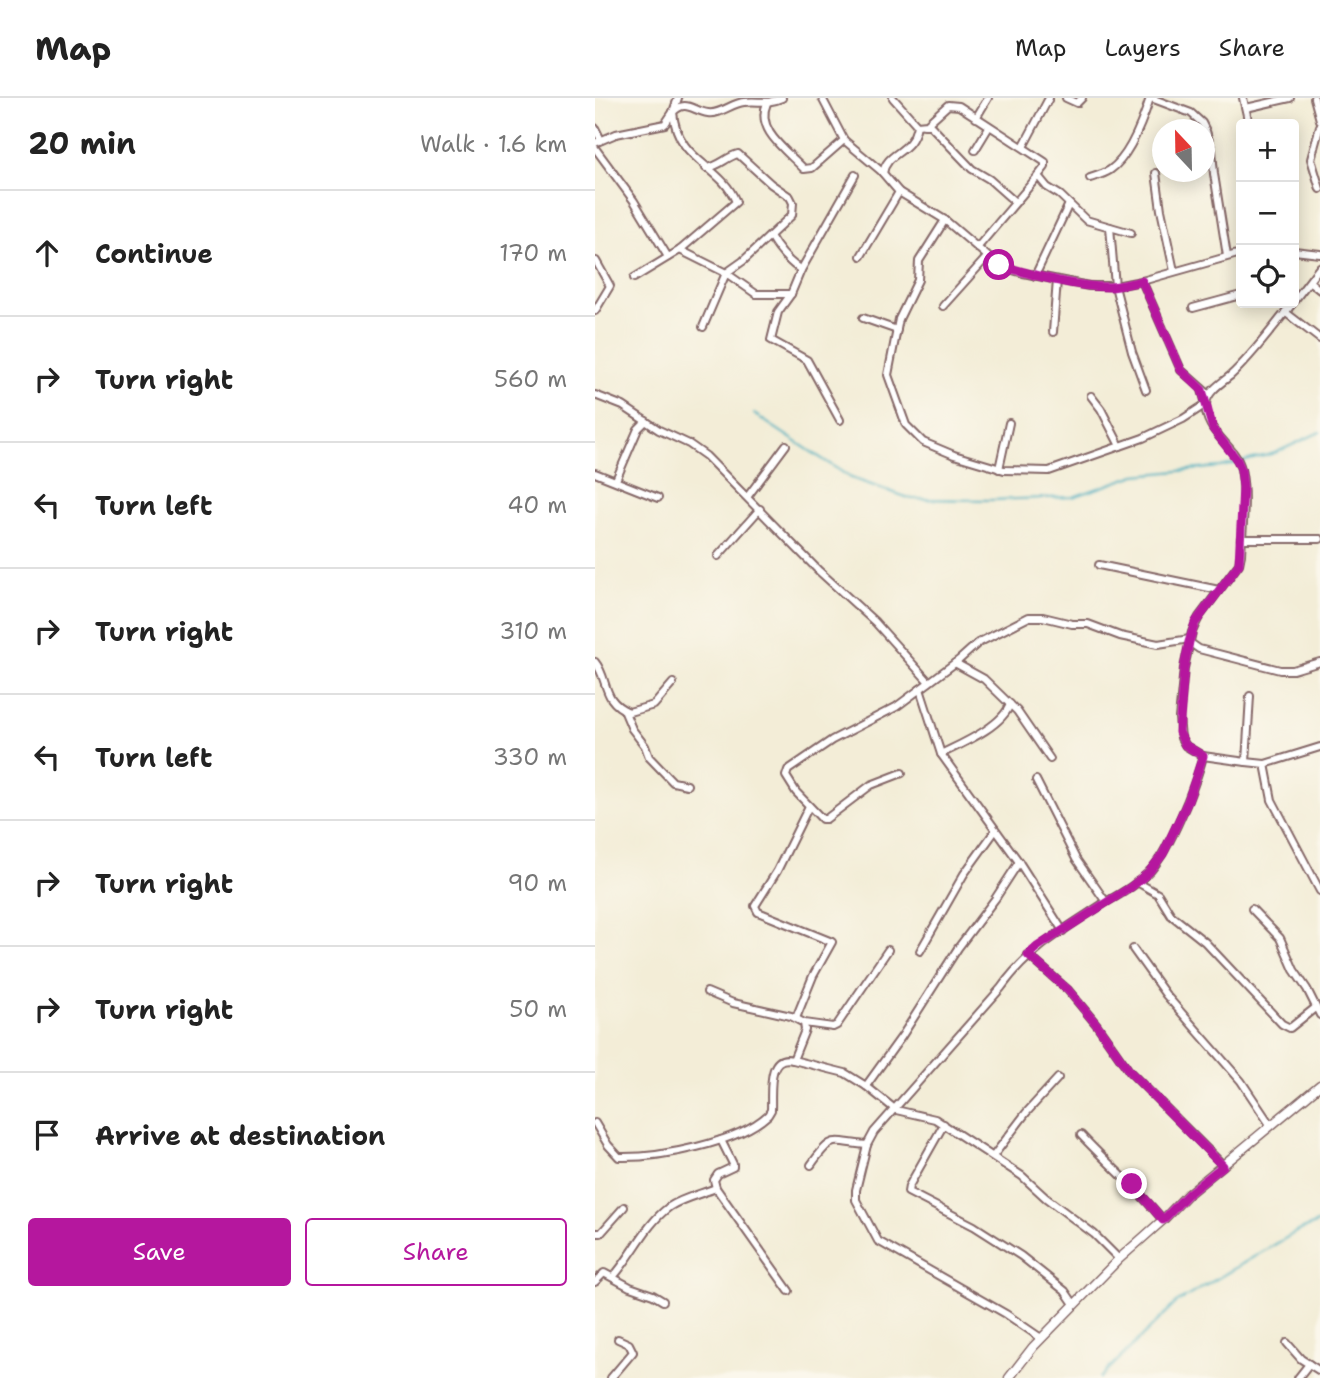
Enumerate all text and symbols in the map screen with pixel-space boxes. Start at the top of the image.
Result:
text: Map [35,26,111,71]
text: Map [1015,32,1066,64]
text: Layers [1104,32,1181,64]
text: Share [1219,32,1285,64]
north arrow [1152,119,1215,182]
map controls [1236,119,1299,308]
button: + [1236,119,1299,182]
text: 20 min [28,123,136,164]
text: Walk · 1.6 km [420,129,567,159]
button: − [1236,182,1299,245]
icon: ahead [28,234,66,272]
text: Continue [95,236,213,271]
text: 170 m [499,238,567,268]
button: locate [1236,245,1299,308]
route start [983,249,1014,280]
icon: right [28,360,66,398]
text: Turn right [95,362,233,397]
text: 560 m [494,364,567,394]
icon: left [28,486,66,524]
text: Turn left [95,488,212,523]
text: 40 m [507,490,567,520]
icon: right [28,612,66,650]
text: Turn right [95,614,233,649]
text: 310 m [499,616,567,646]
icon: left [28,738,66,776]
text: Turn left [95,740,212,775]
text: 330 m [493,742,567,772]
icon: right [28,864,66,902]
text: Turn right [95,866,233,901]
text: 90 m [507,868,567,898]
icon: right [28,990,66,1028]
text: Turn right [95,992,233,1027]
text: 50 m [509,994,567,1024]
icon: arrive [28,1116,66,1154]
text: Arrive at destination [95,1118,385,1153]
route end [1116,1168,1147,1199]
button: Save [28,1218,291,1286]
button: Share [305,1218,567,1286]

